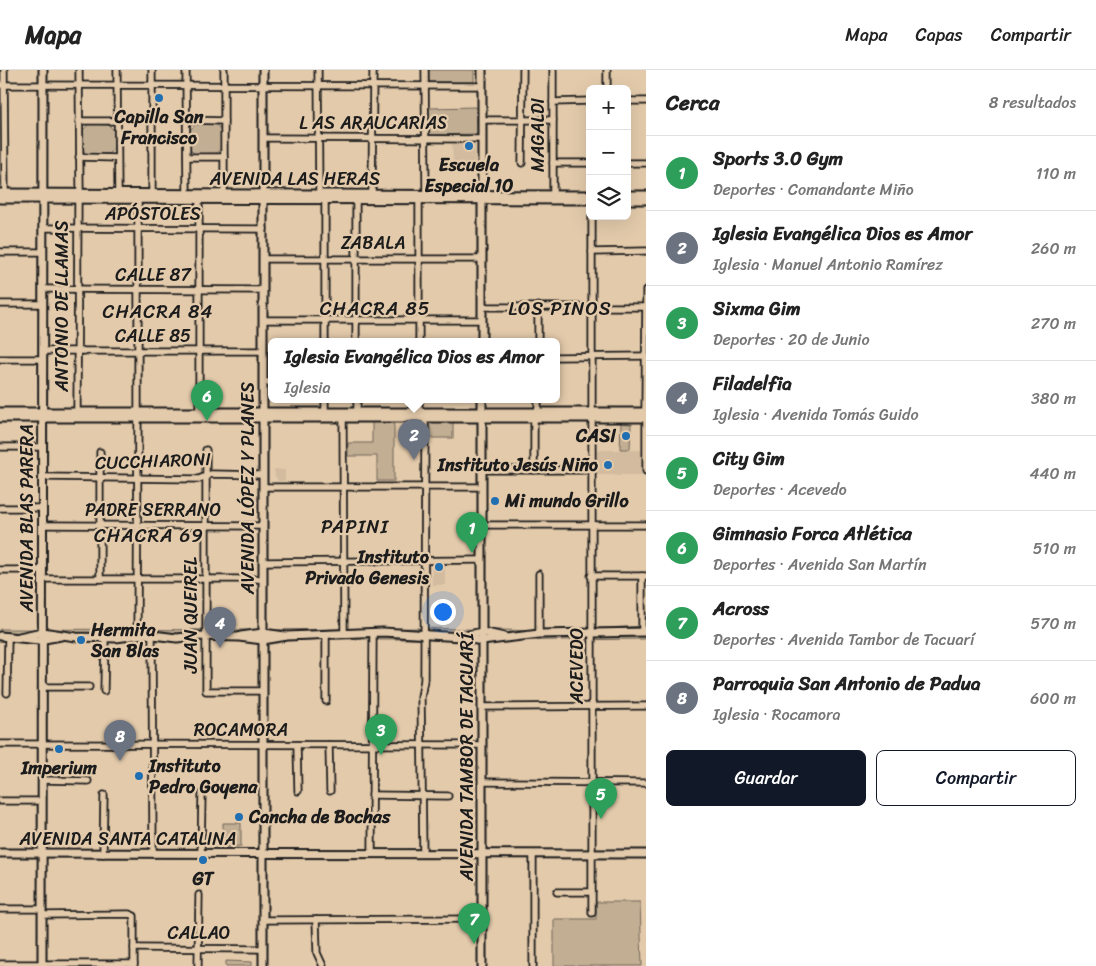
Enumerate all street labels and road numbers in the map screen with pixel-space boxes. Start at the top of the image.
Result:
street label: MAGALDI [522,98,554,172]
street label: L AS ARAUCARIAS [299,107,447,139]
street label: AVENIDA LAS HERAS [209,163,380,195]
street label: APÓSTOLES [104,198,201,230]
street label: ANTONIO DE LLAMAS [46,220,78,393]
street label: ZABALA [341,227,405,259]
street label: CALLE 87 [115,259,192,291]
street label: CALLE 85 [115,320,191,352]
street label: AVENIDA LÓPEZ Y PLANES [232,382,264,595]
street label: AVENIDA BLAS PARERA [11,424,43,613]
street label: CUCCHIARONI [95,443,212,479]
street label: PADRE SERRANO [85,494,221,526]
street label: JUAN QUEIREL [175,556,207,674]
street label: ACEVEDO [561,628,593,705]
street label: AVENIDA TAMBOR DE TACUARÍ [451,631,483,882]
street label: ROCAMORA [194,714,288,746]
street label: AVENIDA SANTA CATALINA [18,823,237,855]
street label: CALLAO [167,917,231,949]

